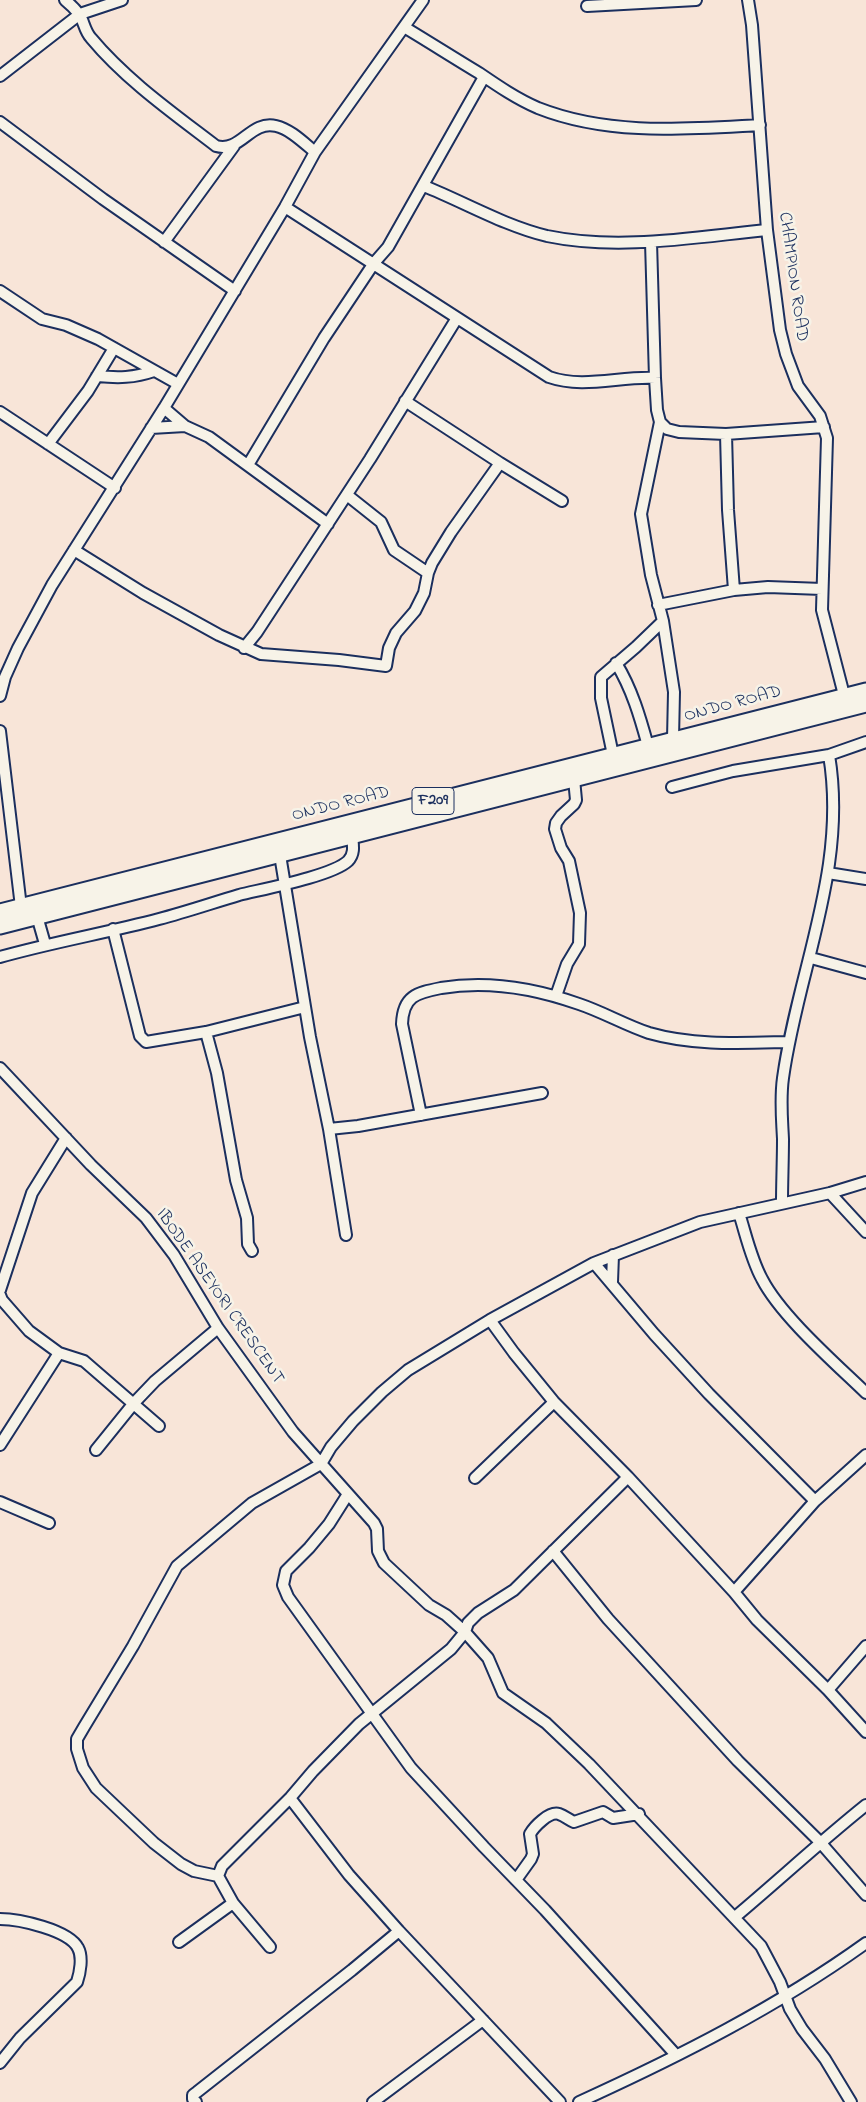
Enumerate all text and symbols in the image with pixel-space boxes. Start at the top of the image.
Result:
street label: CHAMPION ROAD [772,211,812,343]
street label: ONDO ROAD [682,682,784,728]
street label: ONDO ROAD [290,782,392,828]
road number: F209 [412,788,454,814]
street label: IBODE ASEYORI CRESCENT [150,1205,288,1389]

